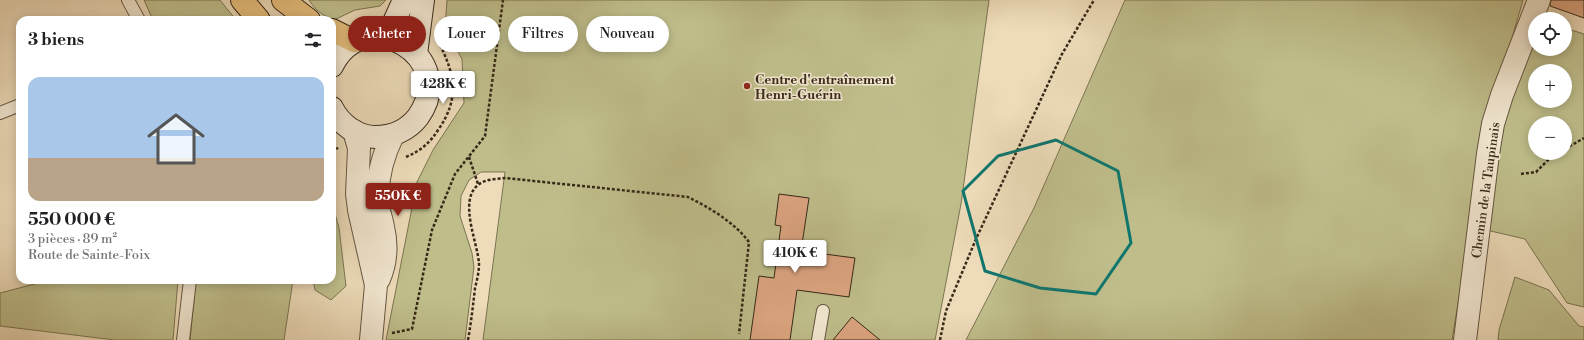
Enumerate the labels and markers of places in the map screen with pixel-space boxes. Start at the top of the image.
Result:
pin: 428K € [410,71,476,105]
place label: Centre d'entraînement Henri-Guérin [755,72,895,103]
marker: Centre d'entraînement Henri-Guérin [742,81,752,91]
pin: 550K € [365,183,431,217]
pin: 410K € [762,240,828,274]

